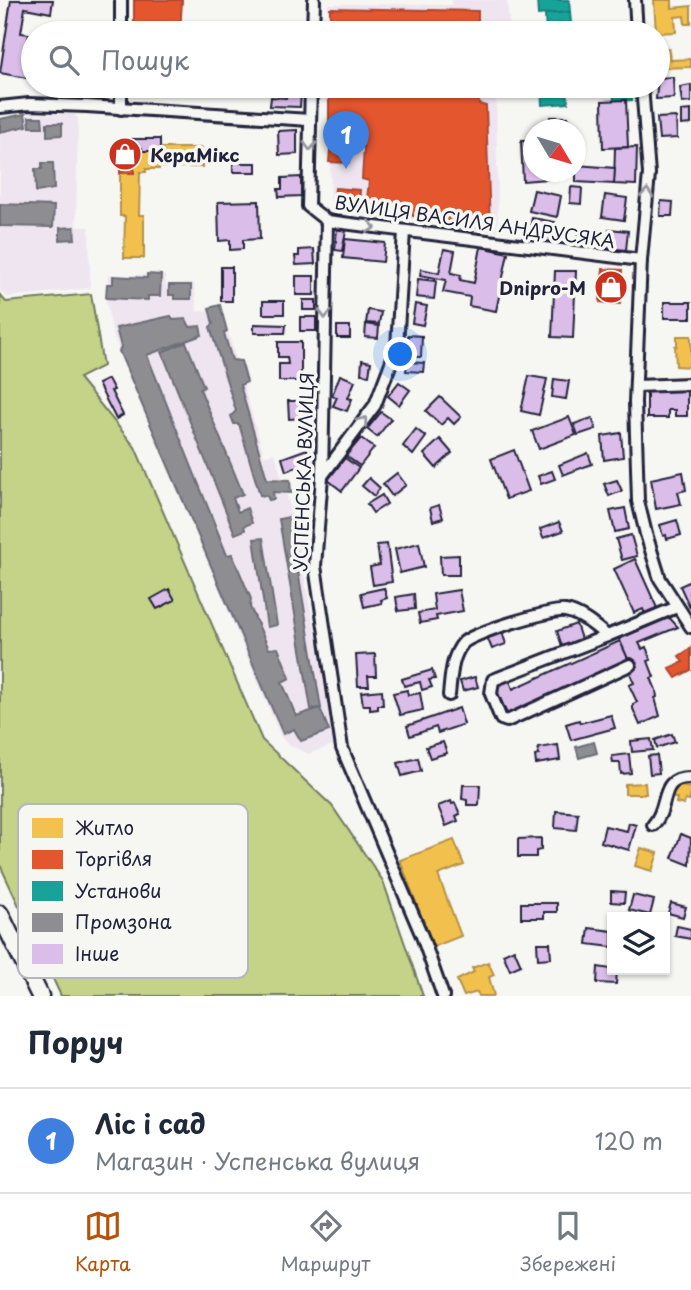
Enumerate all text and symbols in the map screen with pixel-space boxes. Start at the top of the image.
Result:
search box [21,21,670,98]
text: Пошук [101,40,189,79]
icon: search [45,41,83,79]
pin: 1 [323,111,369,169]
north arrow [523,119,586,182]
shop icon: КераМікс [106,135,144,173]
place label: КераМікс [150,141,239,168]
one-way arrow [302,141,317,152]
one-way arrow [639,187,654,198]
street label: ВУЛИЦЯ ВАСИЛЯ АНДРУСЯКА [333,188,617,254]
one-way arrow [365,219,377,234]
shop icon: Dnipro-M [592,268,630,306]
place label: Dnipro-M [499,274,586,301]
one-way arrow [318,309,333,320]
your location [383,337,417,371]
street label: УСПЕНСЬКА ВУЛИЦЯ [286,372,320,572]
one-way arrow [355,416,367,429]
legend [18,804,248,978]
text: Житло [75,813,134,841]
text: Торгівля [75,844,152,872]
text: Установи [75,876,162,904]
text: Промзона [75,907,172,935]
map controls [607,912,670,975]
button: layers [607,912,670,975]
text: Інше [75,939,119,967]
text: Поруч [28,1019,123,1064]
text: Ліс і сад [95,1104,206,1143]
text: 1 [46,1123,57,1158]
text: 120 m [595,1123,663,1158]
text: Магазин · Успенська вулиця [95,1143,420,1178]
tab: Карта [75,1207,131,1277]
tab: Маршрут [281,1207,371,1277]
tab: Збережені [520,1207,616,1277]

